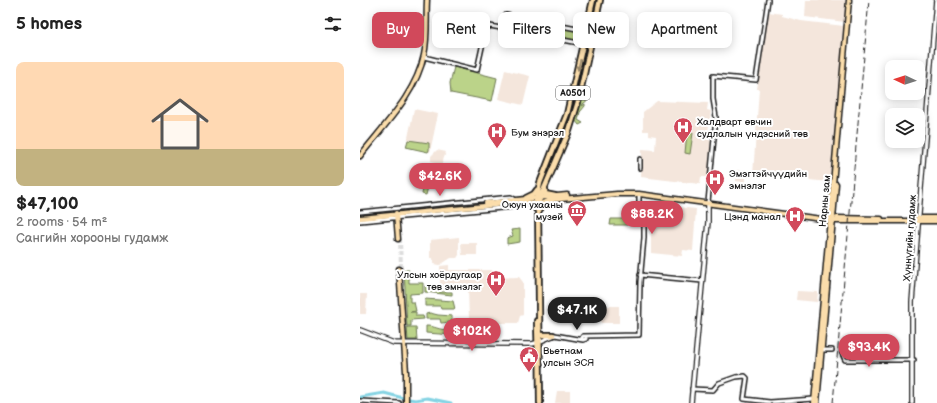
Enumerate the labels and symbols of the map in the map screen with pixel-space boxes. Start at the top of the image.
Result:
one-way arrow [576,59,582,72]
north arrow [885,60,925,100]
road number: A0501 [556,86,590,100]
hospital icon: Халдварт өвчин судлалын үндэсний төв [672,116,694,144]
place label: Халдварт өвчин судлалын үндэсний төв [697,116,809,140]
hospital icon: Бум энэрэл [486,121,508,149]
place label: Бум энэрэл [511,127,565,139]
pin: $42.6K [407,163,473,197]
hospital icon: Эмэгтэйчүүдийн эмнэлэг [704,168,726,196]
place label: Эмэгтэйчүүдийн эмнэлэг [729,168,807,192]
street label: Нарны зам [817,175,833,227]
street label: Хүннүгийн гудамж [901,194,919,282]
place label: Оюун ухааны музей [502,199,563,223]
museum icon: Оюун ухааны музей [566,199,588,227]
pin: $88.2K [619,201,685,235]
hospital icon: Цэнд манал [784,205,806,233]
place label: Цэнд манал [724,211,781,223]
place label: Улсын хоёрдугаар төв эмнэлэг [397,269,482,293]
hospital icon: Улсын хоёрдугаар төв эмнэлэг [485,269,507,297]
pin: $47.1K [544,297,610,331]
pin: $102K [444,318,500,352]
pin: $93.4K [836,334,902,368]
public building icon: Вьетнам улсын ЭСЯ [518,345,540,373]
place label: Вьетнам улсын ЭСЯ [543,345,594,369]

